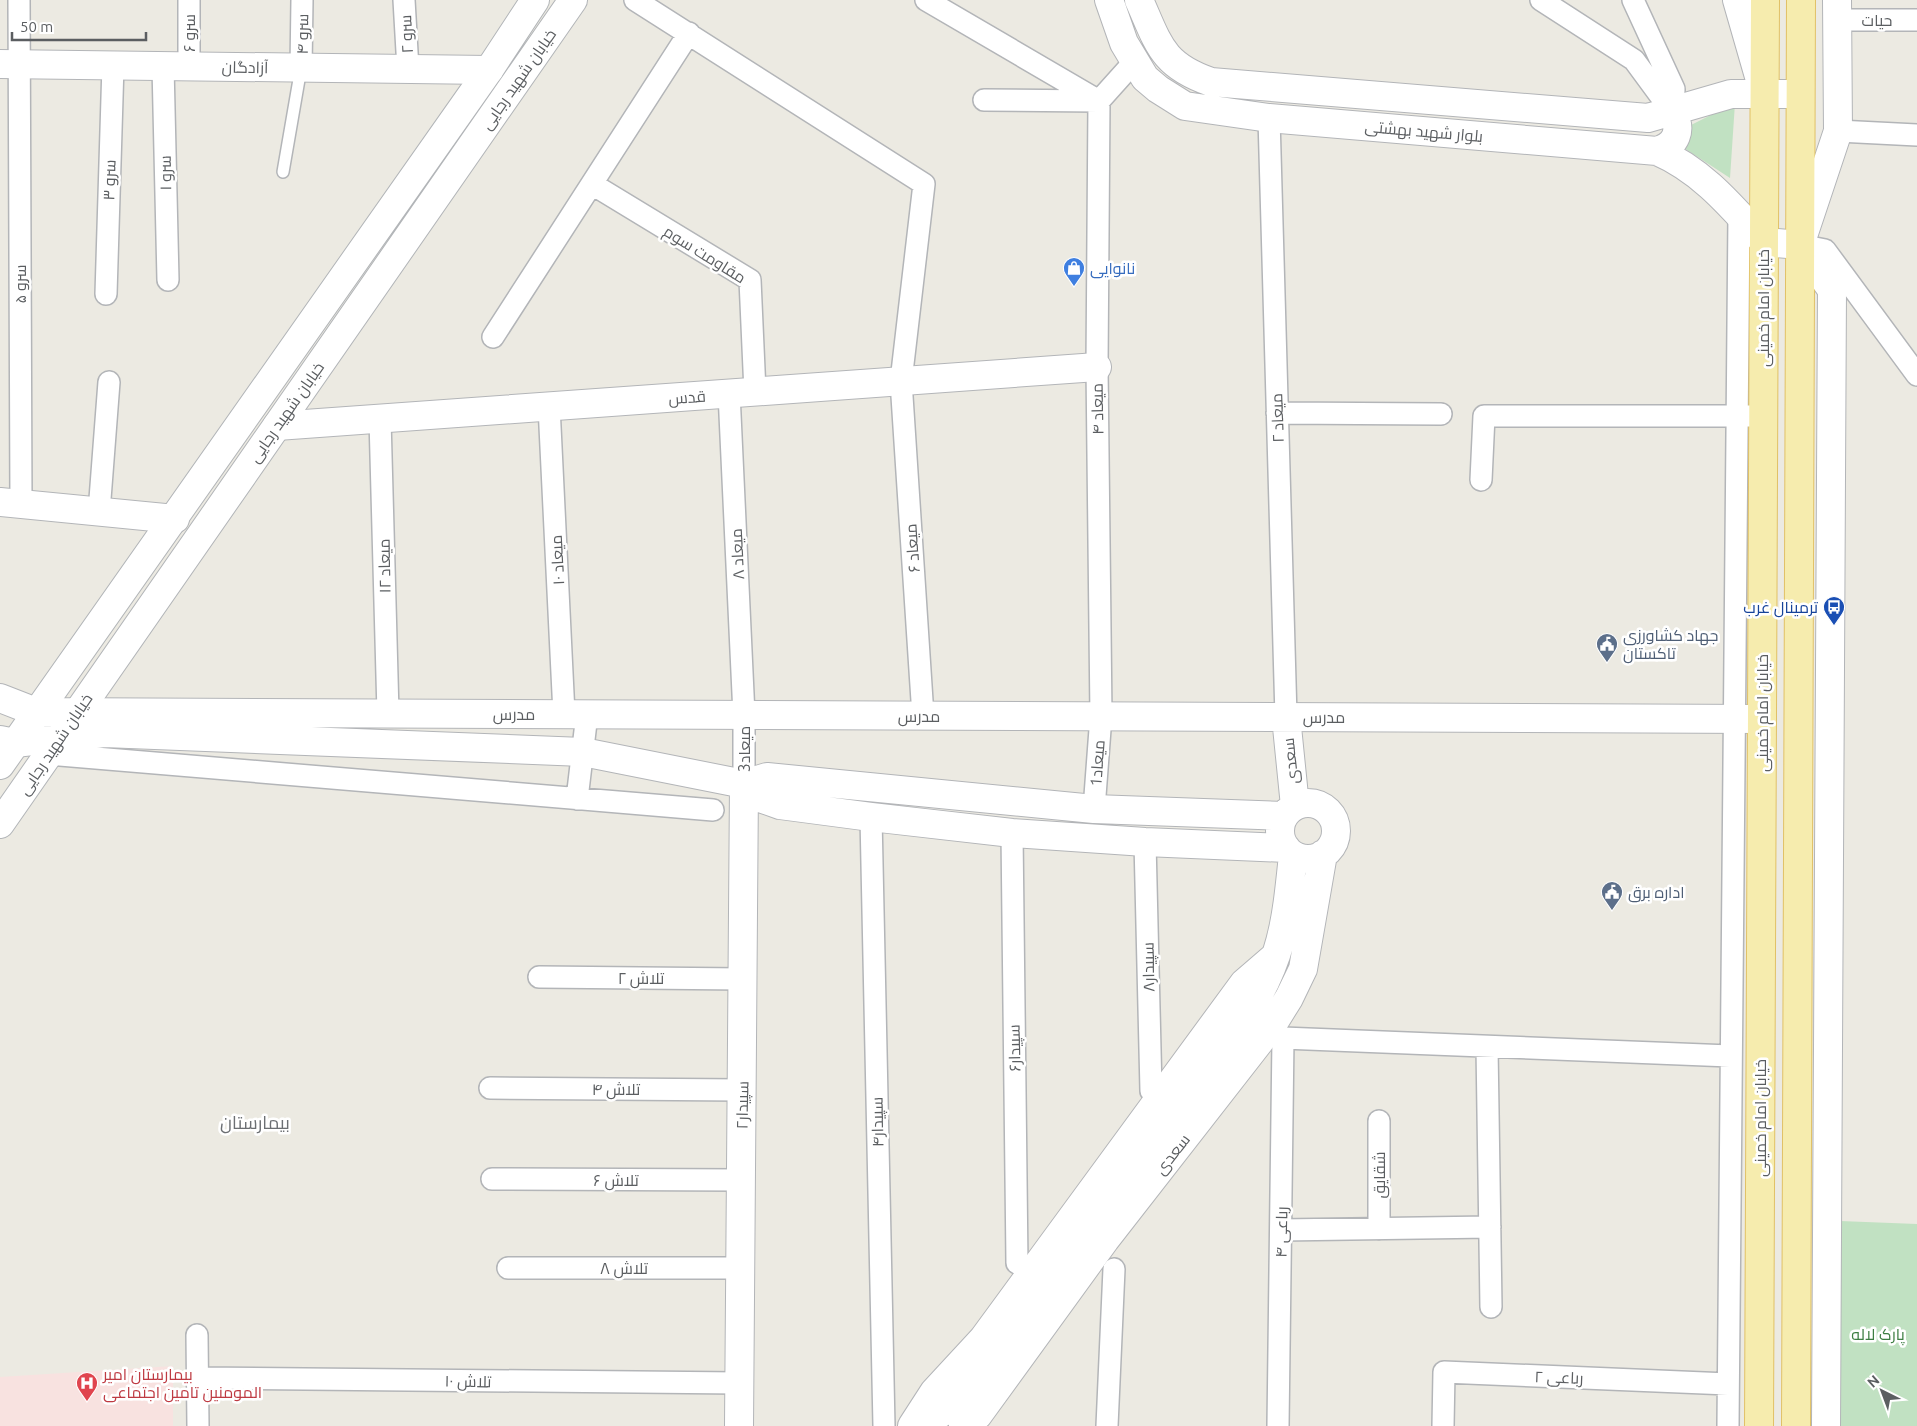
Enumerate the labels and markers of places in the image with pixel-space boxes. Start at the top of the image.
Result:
shop icon: نانوایی [1062,256,1086,287]
place label: نانوایی [1090,259,1135,279]
bus stop icon: ترمینال غرب [1822,595,1846,626]
place label: ترمینال غرب [1743,598,1819,618]
place label: جهاد کشاورزی تاکستان [1623,626,1719,664]
public building icon: جهاد کشاورزی تاکستان [1595,632,1619,663]
public building icon: اداره برق [1600,880,1624,911]
place label: اداره برق [1628,883,1684,903]
place label: بیمارستان امیر المومنین تامین اجتماعی [102,1365,262,1403]
hospital icon: بیمارستان امیر المومنین تامین اجتماعی [75,1371,99,1402]

